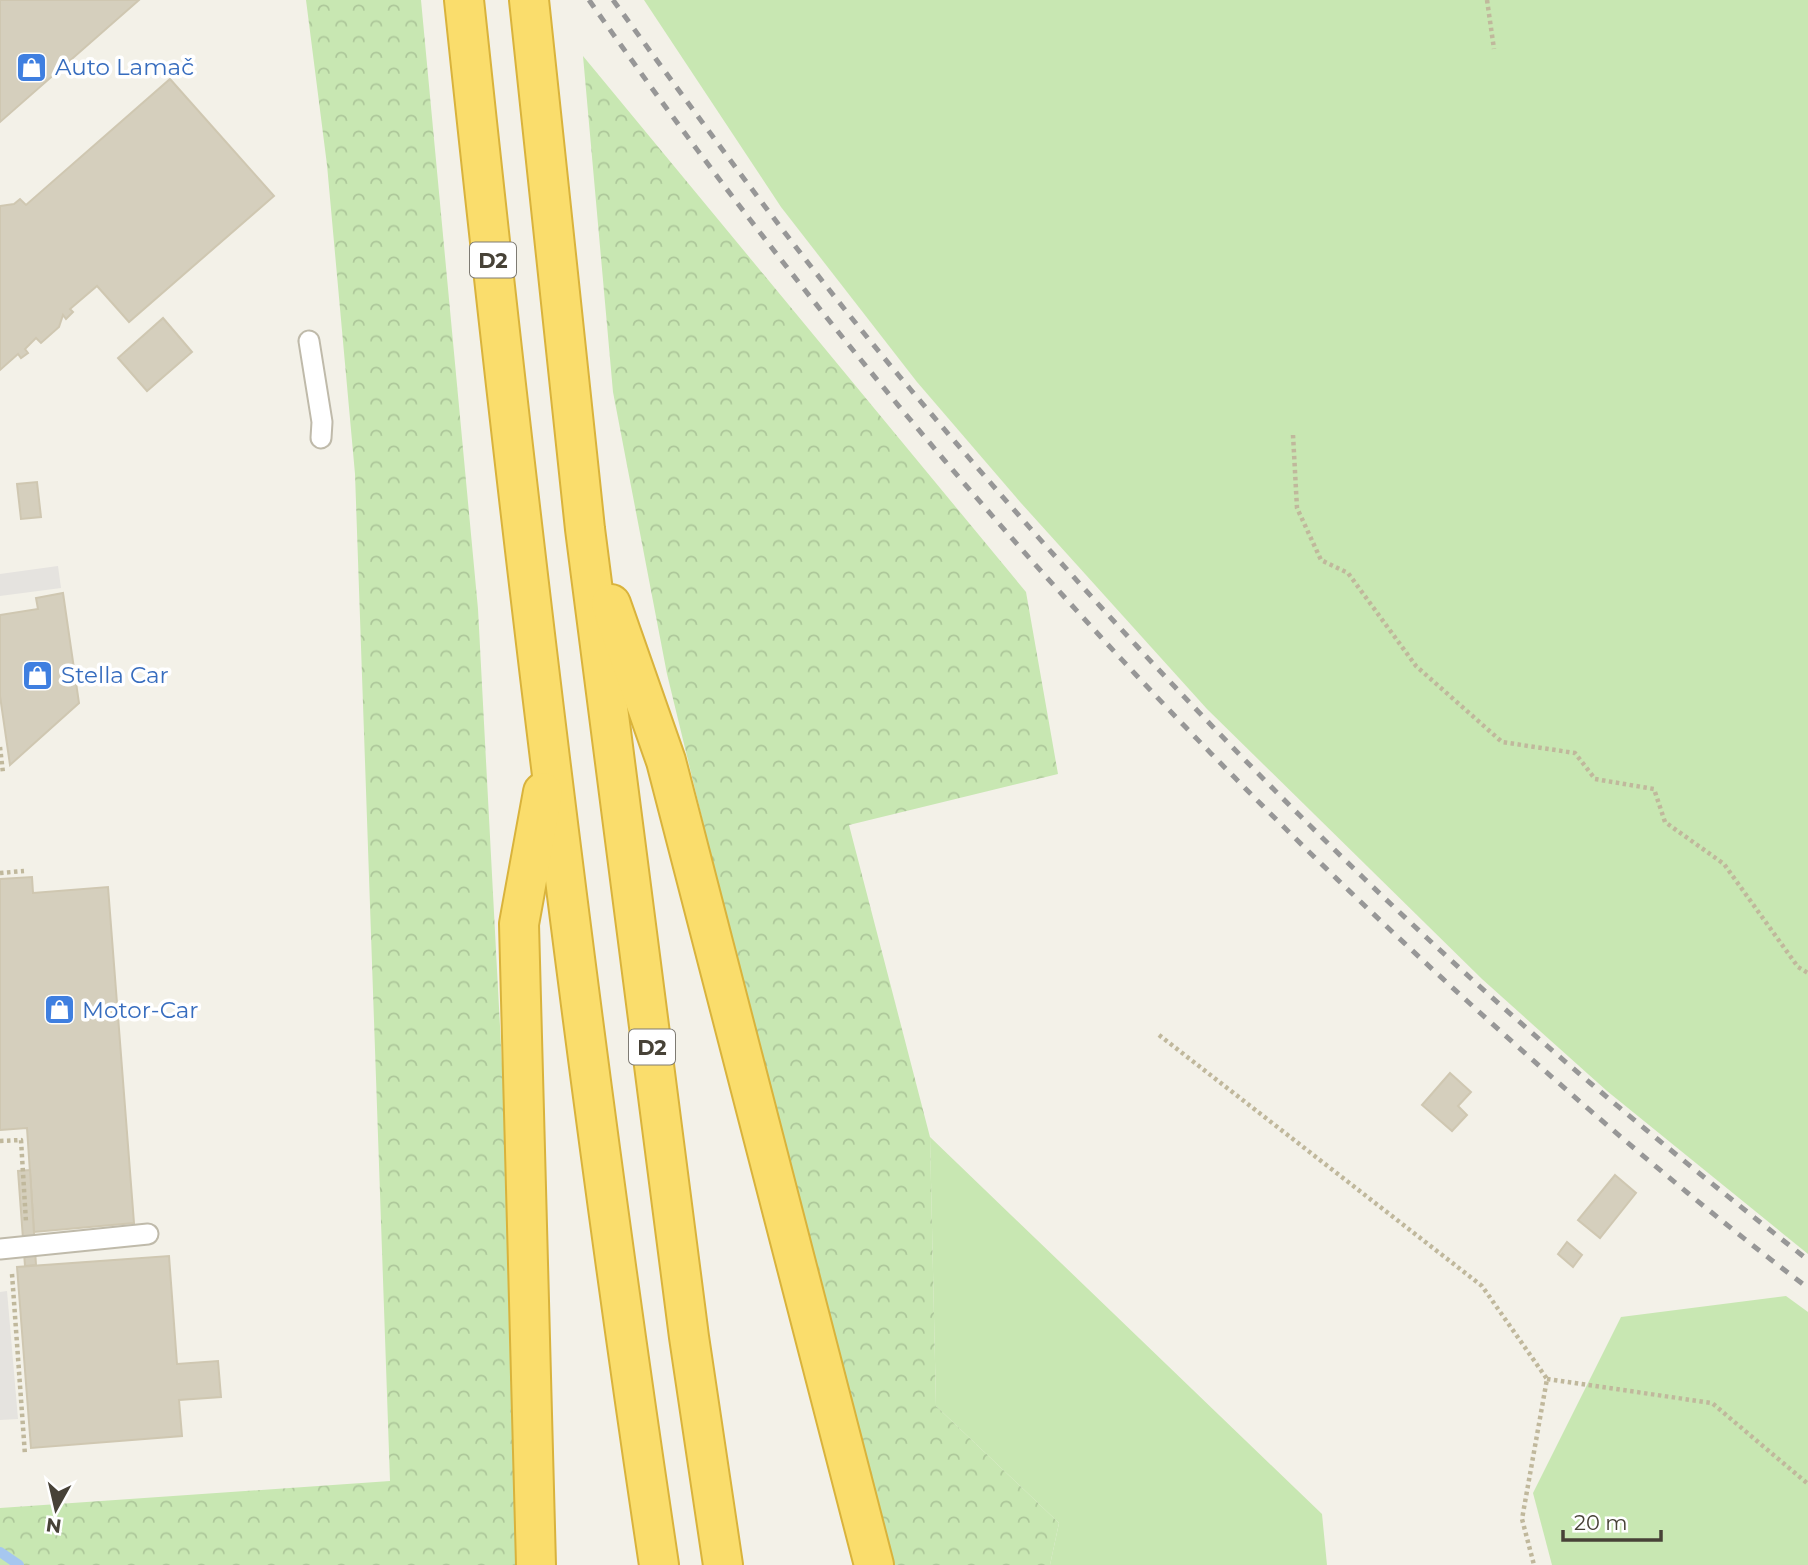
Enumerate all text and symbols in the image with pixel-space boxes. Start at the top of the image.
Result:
shop icon: Auto Lamač [15,50,49,84]
place label: Auto Lamač [55,53,194,81]
road number: D2 [470,243,516,278]
shop icon: Stella Car [21,658,55,692]
place label: Stella Car [61,661,169,689]
shop icon: Motor-Car [42,993,76,1027]
place label: Motor-Car [82,996,199,1024]
road number: D2 [629,1030,675,1064]
north arrow [21,1474,91,1544]
scale bar [1563,1498,1661,1542]
text: 20 m [1574,1510,1628,1535]
text: N [44,1513,63,1538]

